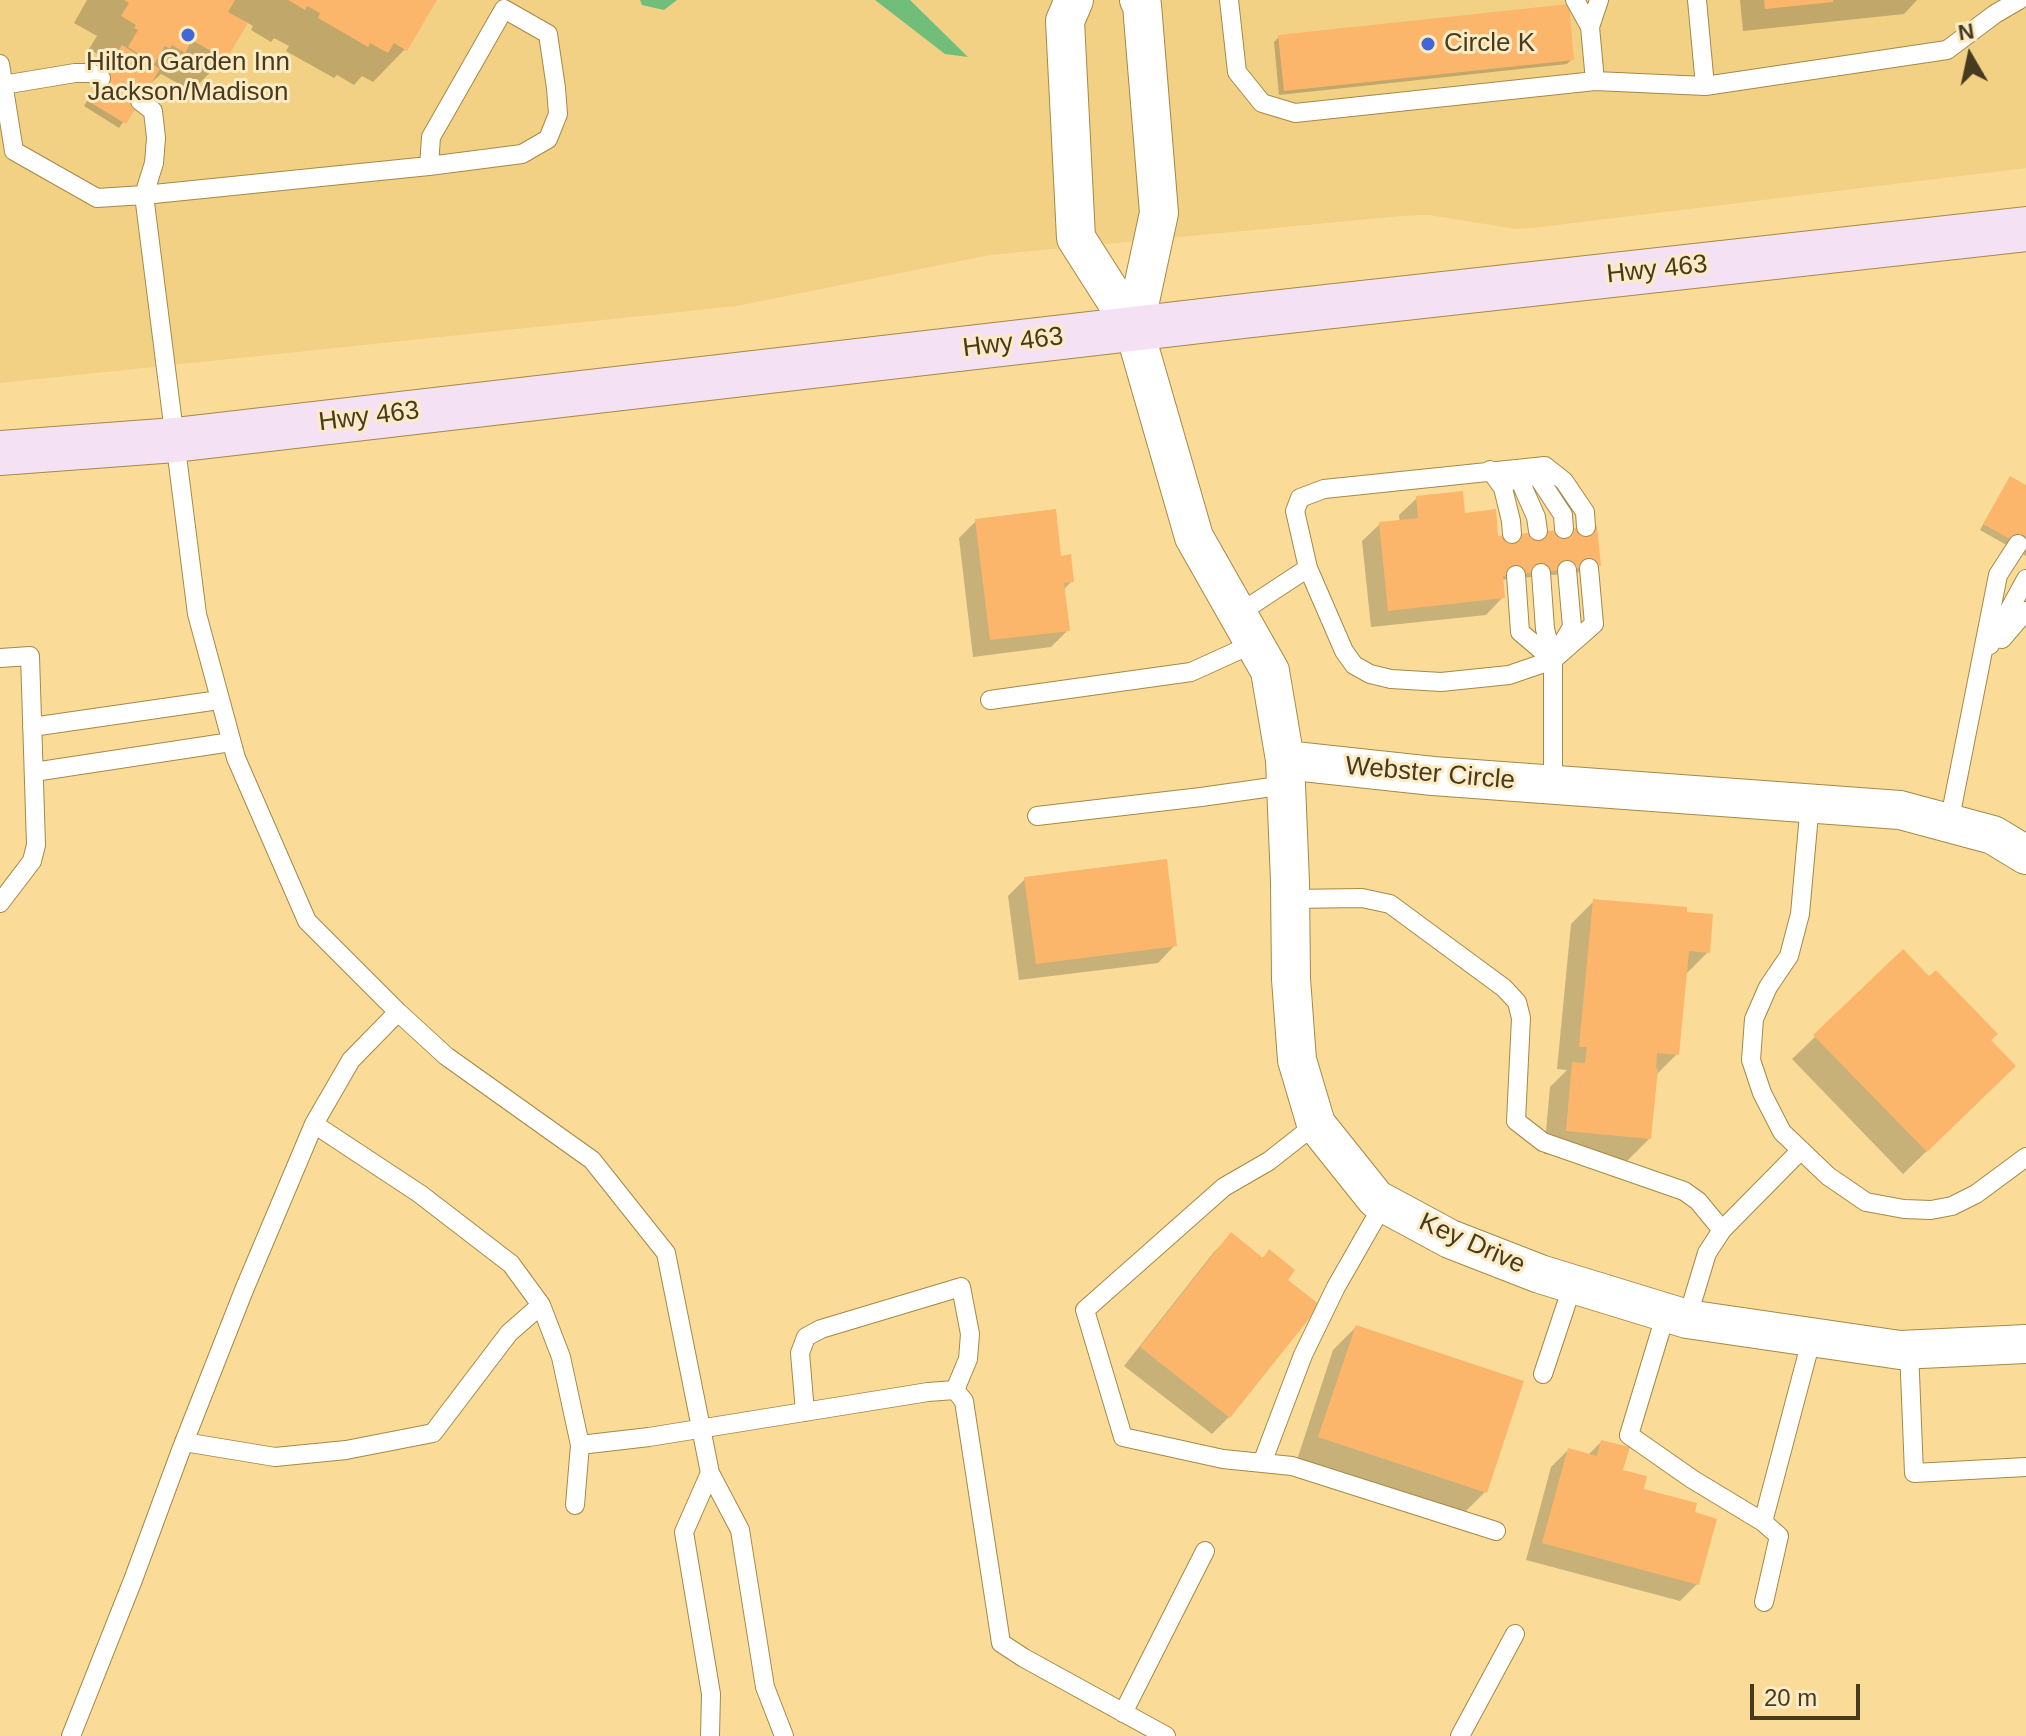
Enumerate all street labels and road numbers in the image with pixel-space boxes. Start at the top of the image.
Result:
street label: Hwy 463 [1605,249,1709,291]
street label: Hwy 463 [961,321,1065,365]
street label: Hwy 463 [317,395,421,439]
street label: Webster Circle [1344,751,1516,797]
street label: Key Drive [1414,1207,1530,1281]

